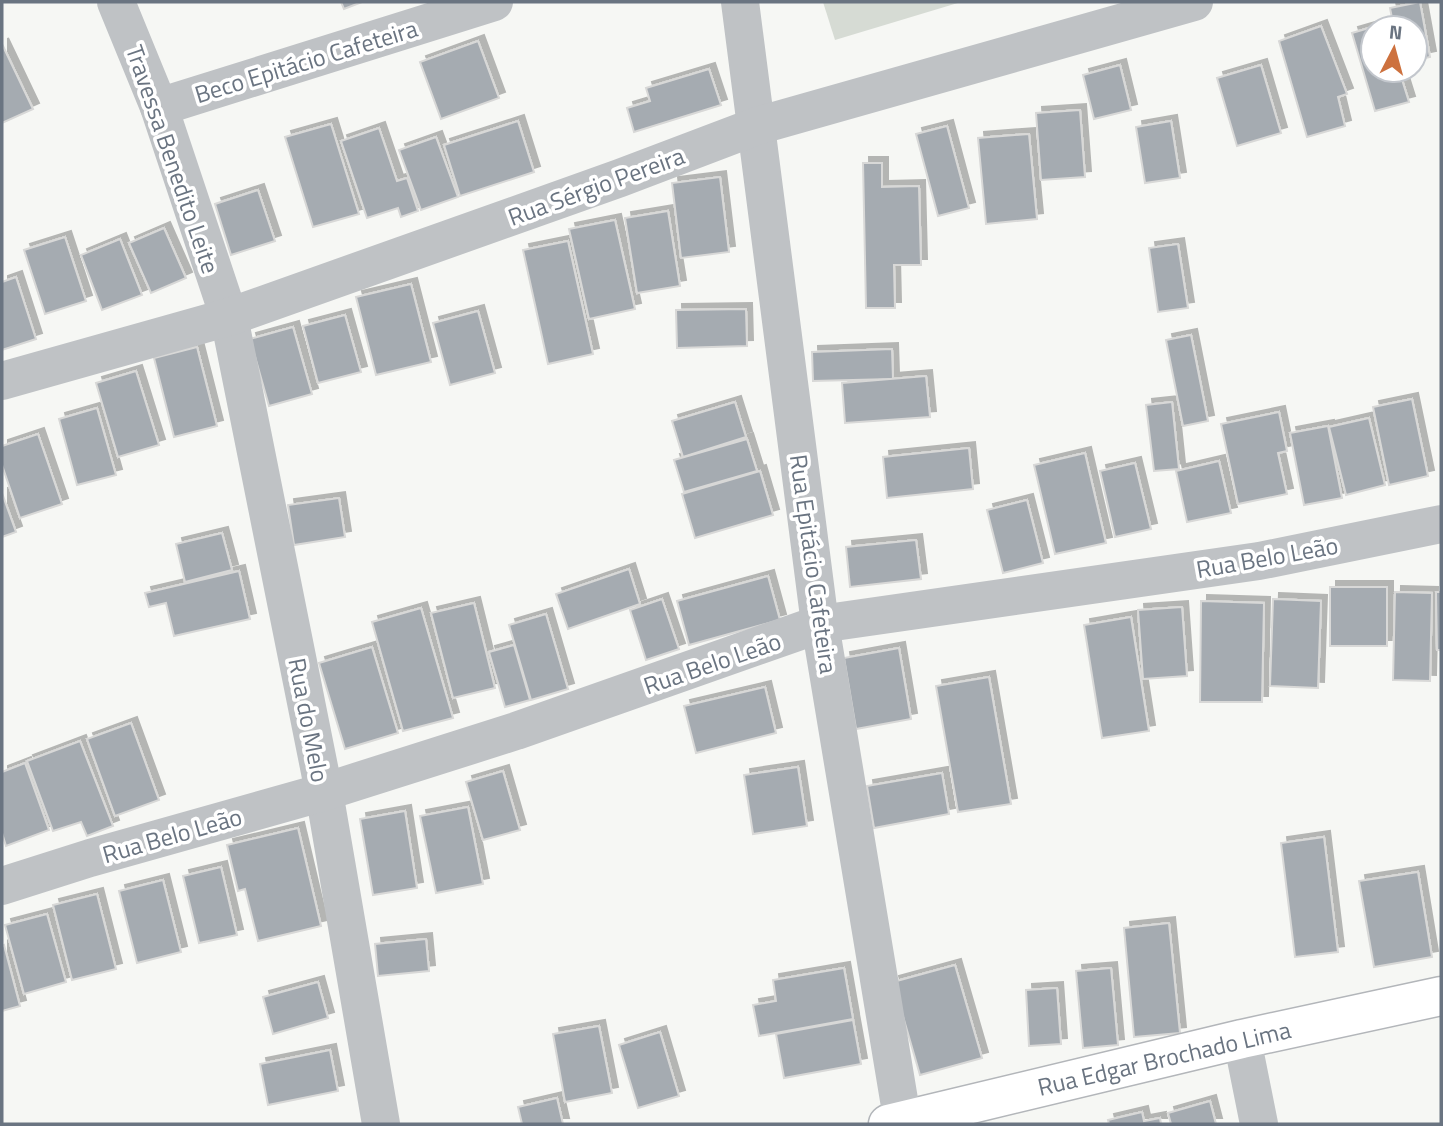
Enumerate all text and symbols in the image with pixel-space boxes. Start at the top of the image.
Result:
street label: Beco Epitácio Cafeteira [190,10,422,112]
north arrow [1359,14,1429,84]
text: N [1388,16,1404,47]
street label: Travessa Benedito Leite [117,40,229,278]
street label: Rua Sérgio Pereira [503,137,689,235]
street label: Rua Epitácio Cafeteira [781,452,847,676]
street label: Rua Belo Leão [1193,527,1341,587]
street label: Rua Belo Leão [638,623,786,703]
street label: Rua do Melo [279,655,339,785]
street label: Rua Belo Leão [98,798,246,872]
street label: Rua Edgar Brochado Lima [1034,1011,1294,1105]

